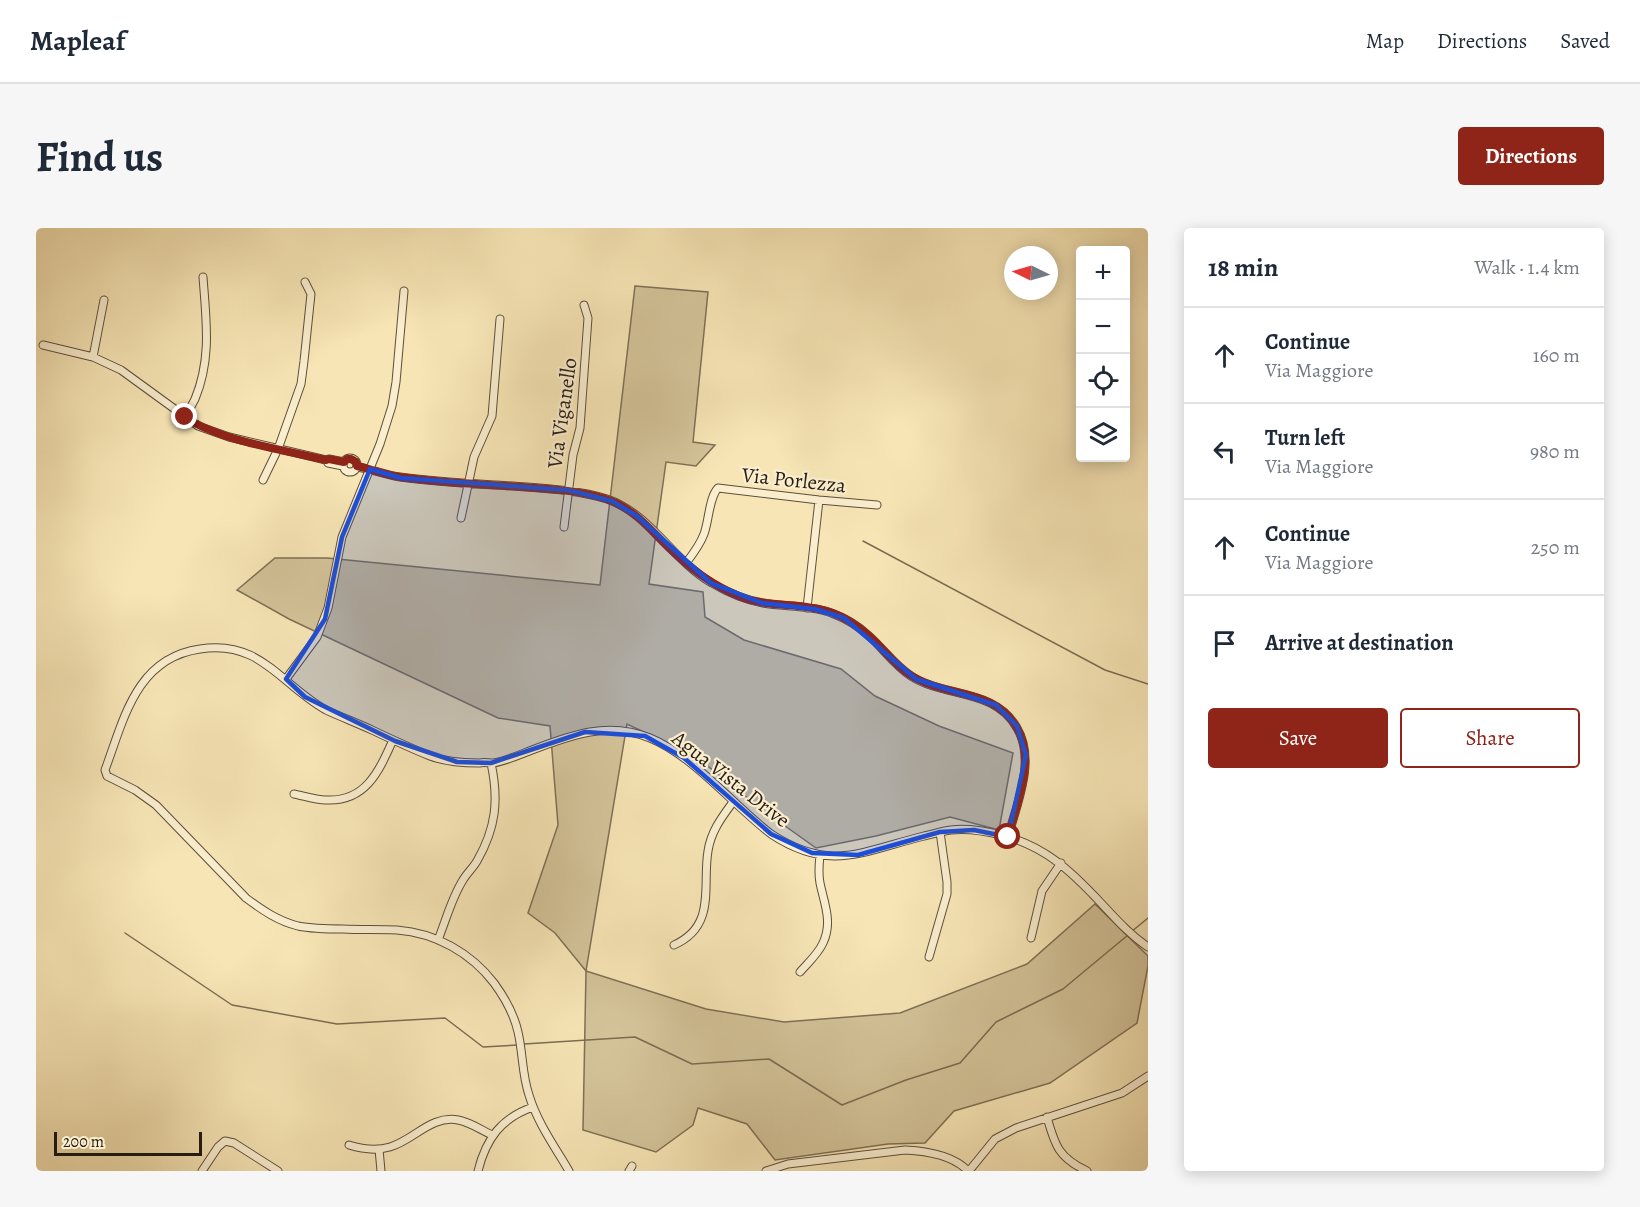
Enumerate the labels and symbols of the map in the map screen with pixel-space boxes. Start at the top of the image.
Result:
north arrow [1004,246,1058,300]
street label: Via Viganello [540,356,584,471]
route end [171,403,197,429]
street label: Via Porlezza [740,461,848,499]
street label: Agua Vista Drive [665,724,796,834]
route start [994,823,1020,849]
scale bar [54,1129,202,1156]

